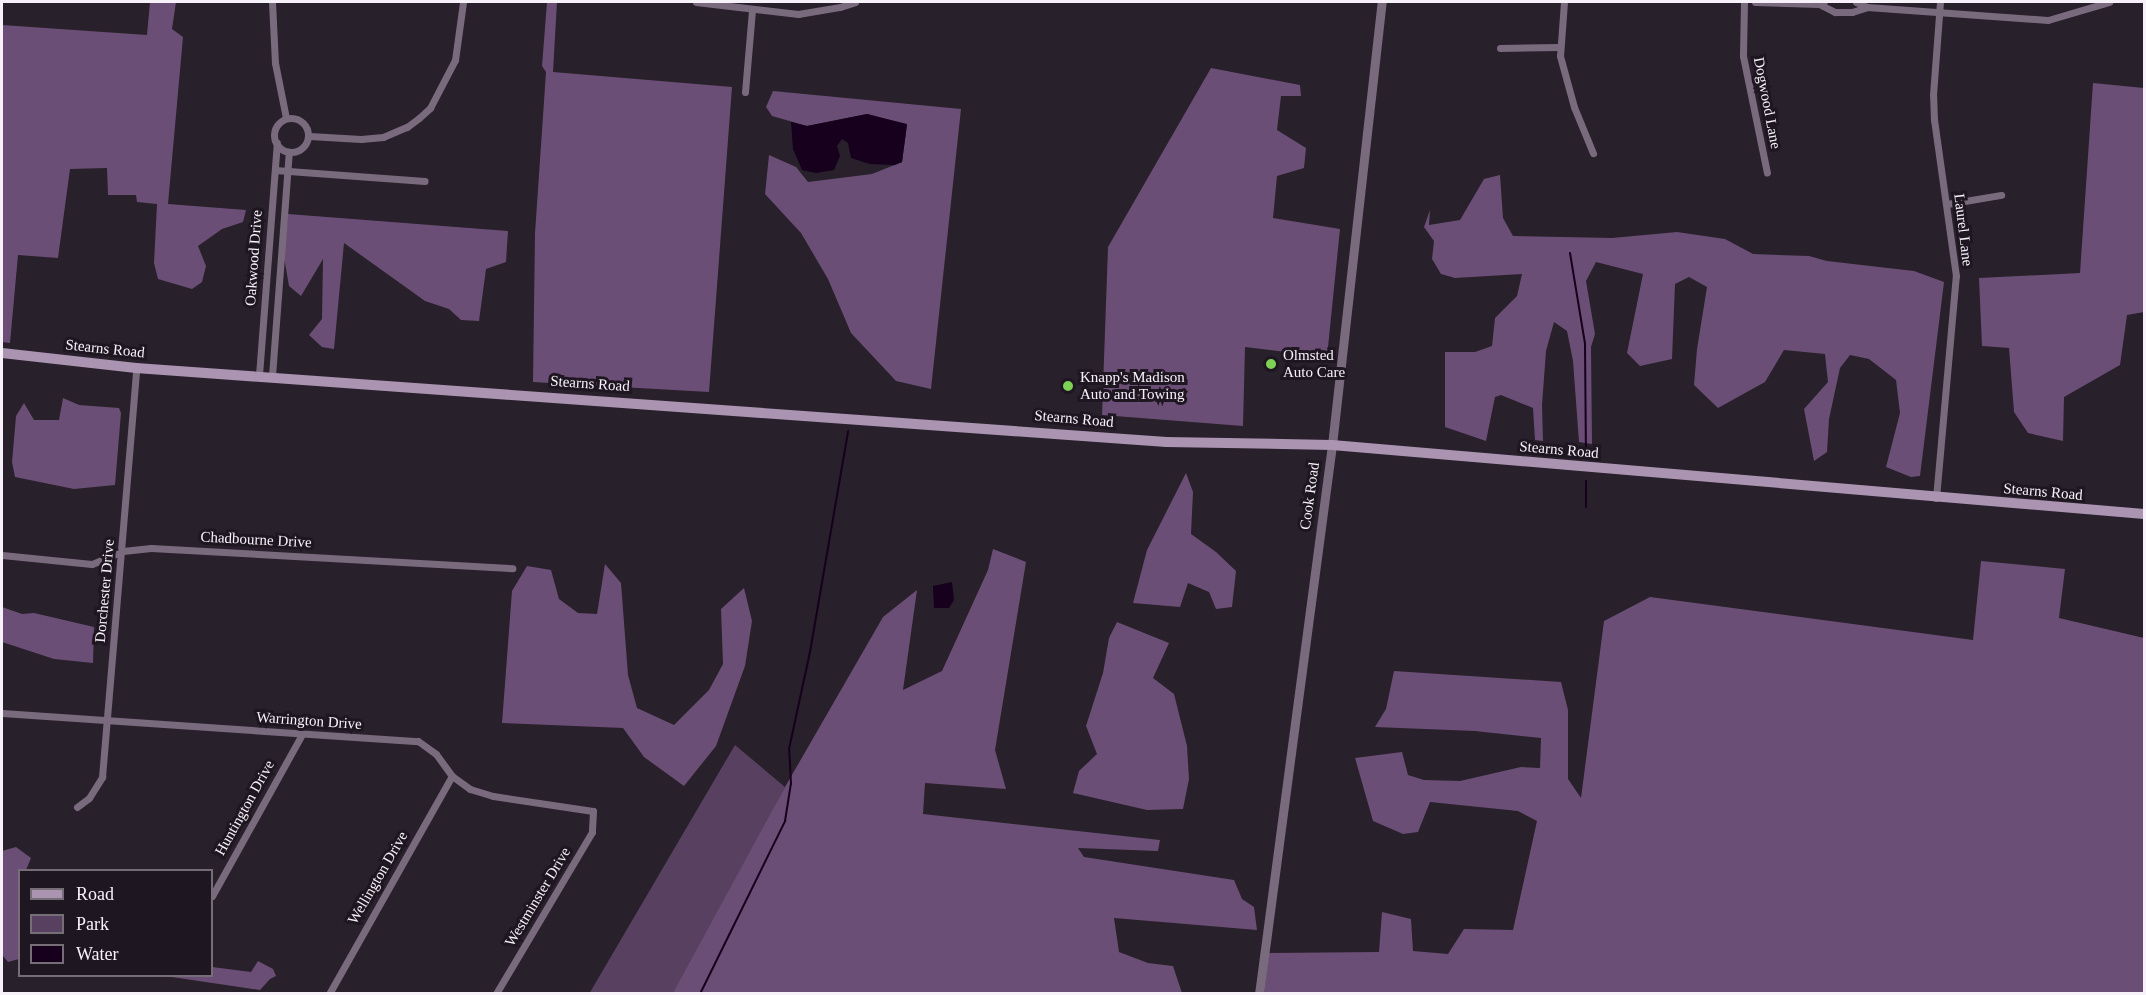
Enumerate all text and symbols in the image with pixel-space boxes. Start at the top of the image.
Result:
street label: Dogwood Lane [1749,56,1785,150]
street label: Laurel Lane [1950,193,1976,267]
street label: Oakwood Drive [242,209,266,307]
street label: Stearns Road [64,336,146,362]
place label: Olmsted Auto Care [1283,346,1345,381]
marker: Olmsted Auto Care [1264,357,1278,371]
place label: Knapp's Madison Auto and Towing [1080,368,1185,403]
street label: Stearns Road [550,372,630,396]
marker: Knapp's Madison Auto and Towing [1061,379,1075,393]
street label: Stearns Road [1034,407,1114,431]
street label: Stearns Road [1519,438,1599,462]
street label: Cook Road [1296,461,1324,531]
street label: Stearns Road [2003,480,2083,504]
street label: Chadbourne Drive [200,528,312,552]
street label: Dorchester Drive [92,539,118,643]
street label: Warrington Drive [256,708,362,734]
street label: Huntington Drive [211,757,279,859]
street label: Wellington Drive [344,828,412,928]
street label: Westminster Drive [501,844,575,950]
legend [18,869,213,977]
text: Road [76,884,114,904]
text: Park [76,914,109,934]
text: Water [76,944,119,964]

